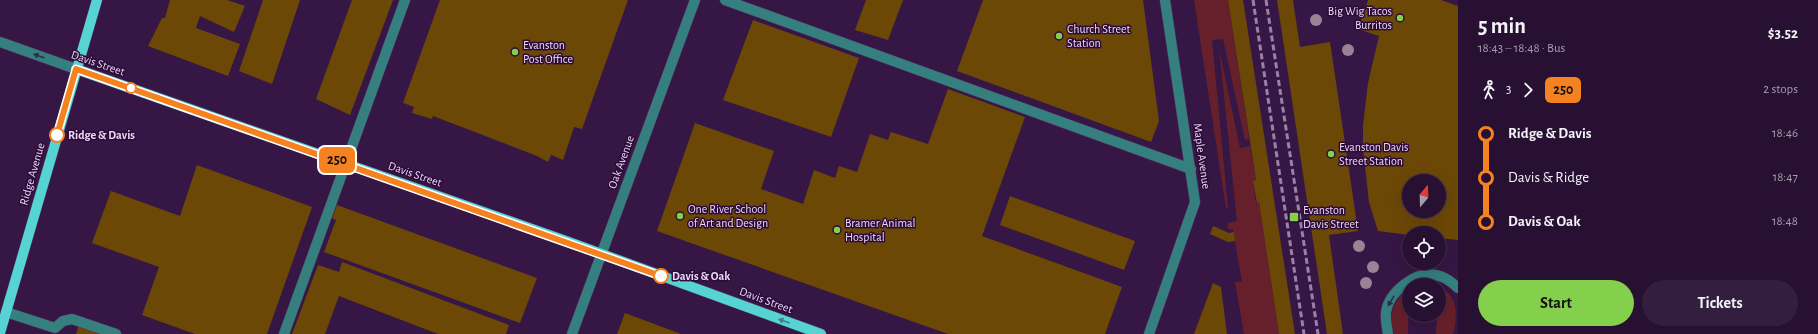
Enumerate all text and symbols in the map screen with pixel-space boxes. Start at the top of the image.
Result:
place label: Big Wig Tacos Burritos [1328,5,1392,31]
marker: Big Wig Tacos Burritos [1395,13,1405,23]
text: 5 min [1478,15,1526,37]
place label: Church Street Station [1067,23,1131,49]
text: $3.52 [1768,26,1798,41]
marker: Church Street Station [1054,31,1064,41]
place label: Evanston Post Office [523,39,573,65]
text: 18:43 – 18:48 · Bus [1478,42,1565,55]
marker: Evanston Post Office [510,47,520,57]
street label: Davis Street [70,48,126,78]
one-way arrow [33,52,45,58]
icon: walk [1478,79,1500,101]
icon: forward [1517,79,1539,101]
unlabelled marker [125,82,137,94]
text: 3 [1506,83,1511,96]
text: 250 [1553,83,1573,97]
text: 2 stops [1763,83,1798,96]
street label: Maple Avenue [1191,122,1213,190]
text: Ridge & Davis [1508,126,1592,141]
marker: Ridge & Davis [49,127,65,143]
text: 18:46 [1772,127,1798,140]
place label: Ridge & Davis [68,129,135,141]
street label: Oak Avenue [606,134,636,190]
place label: Evanston Davis Street Station [1339,141,1409,167]
street label: Ridge Avenue [17,142,47,206]
line badge: 250 [314,147,360,173]
marker: Evanston Davis Street Station [1326,149,1336,159]
text: 250 [327,153,347,167]
street label: Davis Street [387,159,443,189]
text: Davis & Ridge [1508,170,1589,185]
text: 18:47 [1773,171,1798,184]
north arrow [1402,174,1446,218]
map controls [1402,174,1446,322]
place label: One River School of Art and Design [688,203,768,229]
place label: Evanston Davis Street [1303,204,1359,230]
marker: One River School of Art and Design [675,211,685,221]
marker: Evanston Davis Street [1288,211,1300,223]
text: Davis & Oak [1508,214,1581,229]
text: 18:48 [1772,215,1798,228]
place label: Bramer Animal Hospital [845,217,916,243]
marker: Bramer Animal Hospital [832,225,842,235]
button: locate [1402,226,1446,270]
marker: Davis & Oak [653,268,669,284]
place label: Davis & Oak [672,270,730,282]
button: layers [1402,278,1446,322]
button: Start [1478,280,1634,326]
button: Tickets [1642,280,1798,326]
street label: Davis Street [738,285,794,315]
one-way arrow [1388,295,1395,307]
one-way arrow [778,317,790,323]

